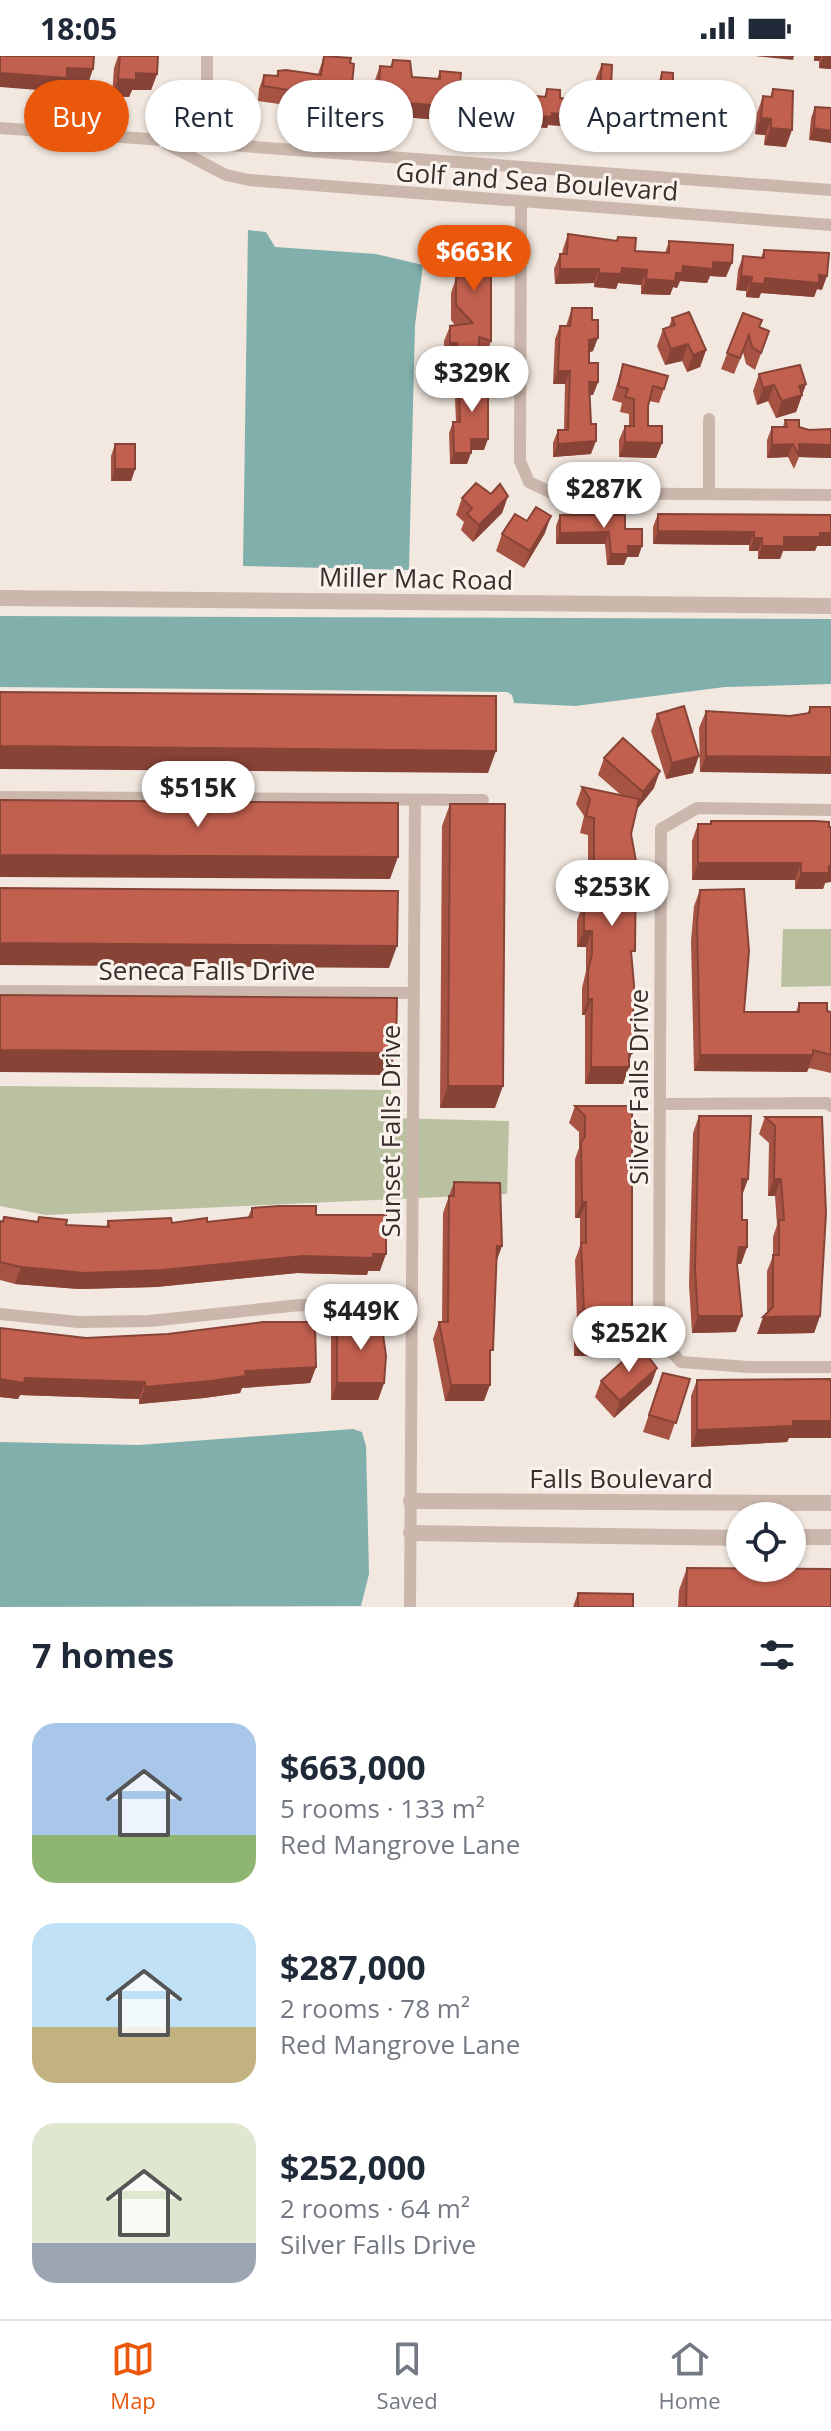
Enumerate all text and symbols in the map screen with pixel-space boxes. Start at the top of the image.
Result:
text: 18:05 [40,8,117,49]
chip: Buy [24,80,129,152]
chip: Rent [145,80,261,152]
chip: Filters [277,80,413,152]
chip: New [429,80,543,152]
chip: Apartment [559,80,756,152]
street label: Golf and Sea Boulevard [394,153,680,209]
pin: $663K [418,225,530,293]
text: $663K [436,233,512,269]
pin: $329K [416,346,528,414]
text: $329K [434,354,510,390]
pin: $287K [548,462,660,530]
text: $287K [566,470,642,506]
street label: Miller Mac Road [319,558,513,598]
pin: $515K [142,761,254,829]
text: $515K [160,769,236,805]
pin: $253K [556,860,668,928]
text: $253K [574,868,650,904]
street label: Seneca Falls Drive [99,952,315,988]
street label: Silver Falls Drive [620,989,656,1185]
street label: Sunset Falls Drive [372,1025,408,1237]
pin: $449K [305,1284,417,1352]
text: $449K [323,1292,399,1328]
pin: $252K [573,1306,685,1374]
text: $252K [591,1314,667,1350]
street label: Falls Boulevard [529,1460,713,1496]
map controls [726,1502,806,1582]
button: locate [726,1502,806,1582]
text: 7 homes [32,1632,174,1678]
icon: filters [755,1633,799,1677]
text: $663,000 [280,1744,426,1790]
icon: home [96,1755,192,1851]
text: 5 rooms · 133 m² [280,1790,485,1826]
text: Red Mangrove Lane [280,1826,520,1862]
text: $287,000 [280,1944,426,1990]
icon: home [96,1955,192,2051]
text: 2 rooms · 78 m² [280,1990,470,2026]
text: Red Mangrove Lane [280,2026,520,2062]
text: $252,000 [280,2144,426,2190]
icon: home [96,2155,192,2251]
text: 2 rooms · 64 m² [280,2190,470,2226]
text: Silver Falls Drive [280,2226,476,2262]
tab: Map [110,2337,156,2415]
tab: Saved [377,2337,438,2415]
tab: Home [658,2337,721,2415]

